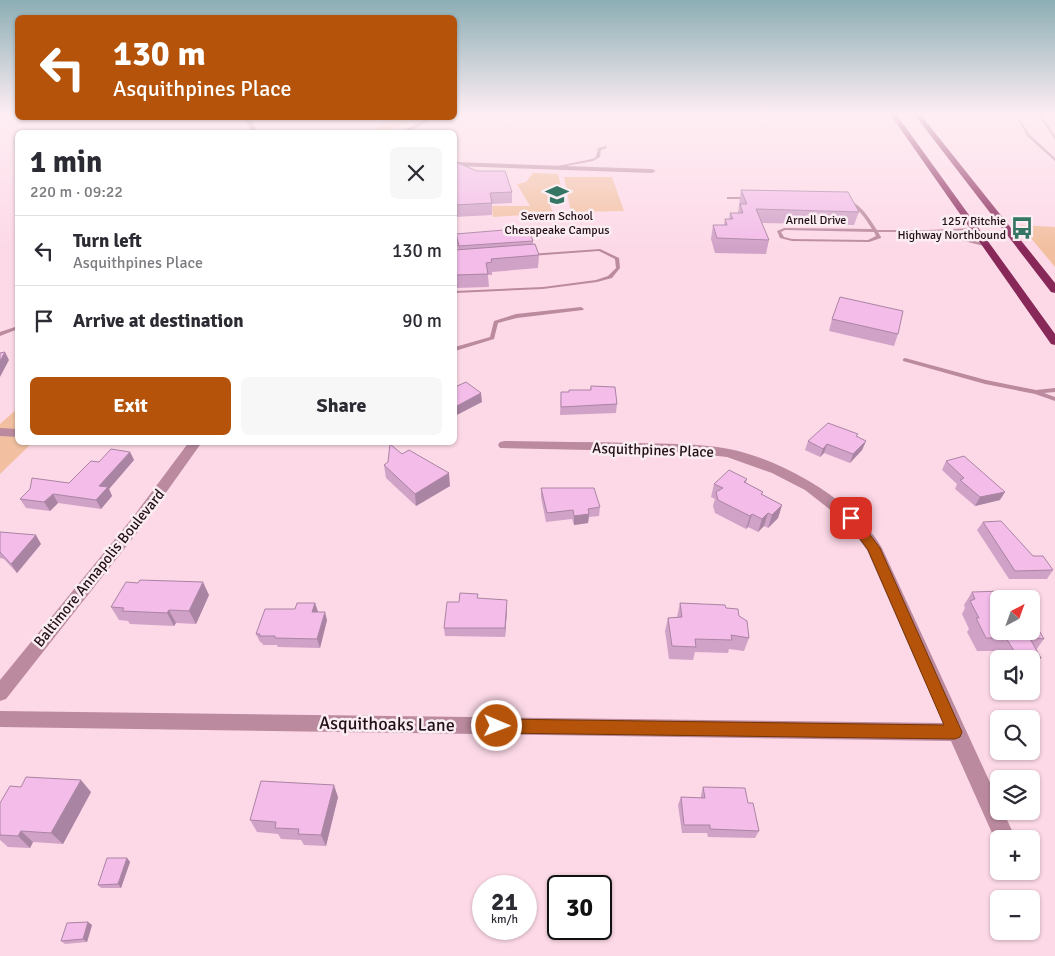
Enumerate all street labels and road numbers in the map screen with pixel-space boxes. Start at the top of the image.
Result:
street label: Arnell Drive [786,213,846,228]
street label: Asquithpines Place [592,439,714,461]
street label: Baltimore Annapolis Boulevard [30,486,168,650]
street label: Asquithoaks Lane [319,712,455,736]

